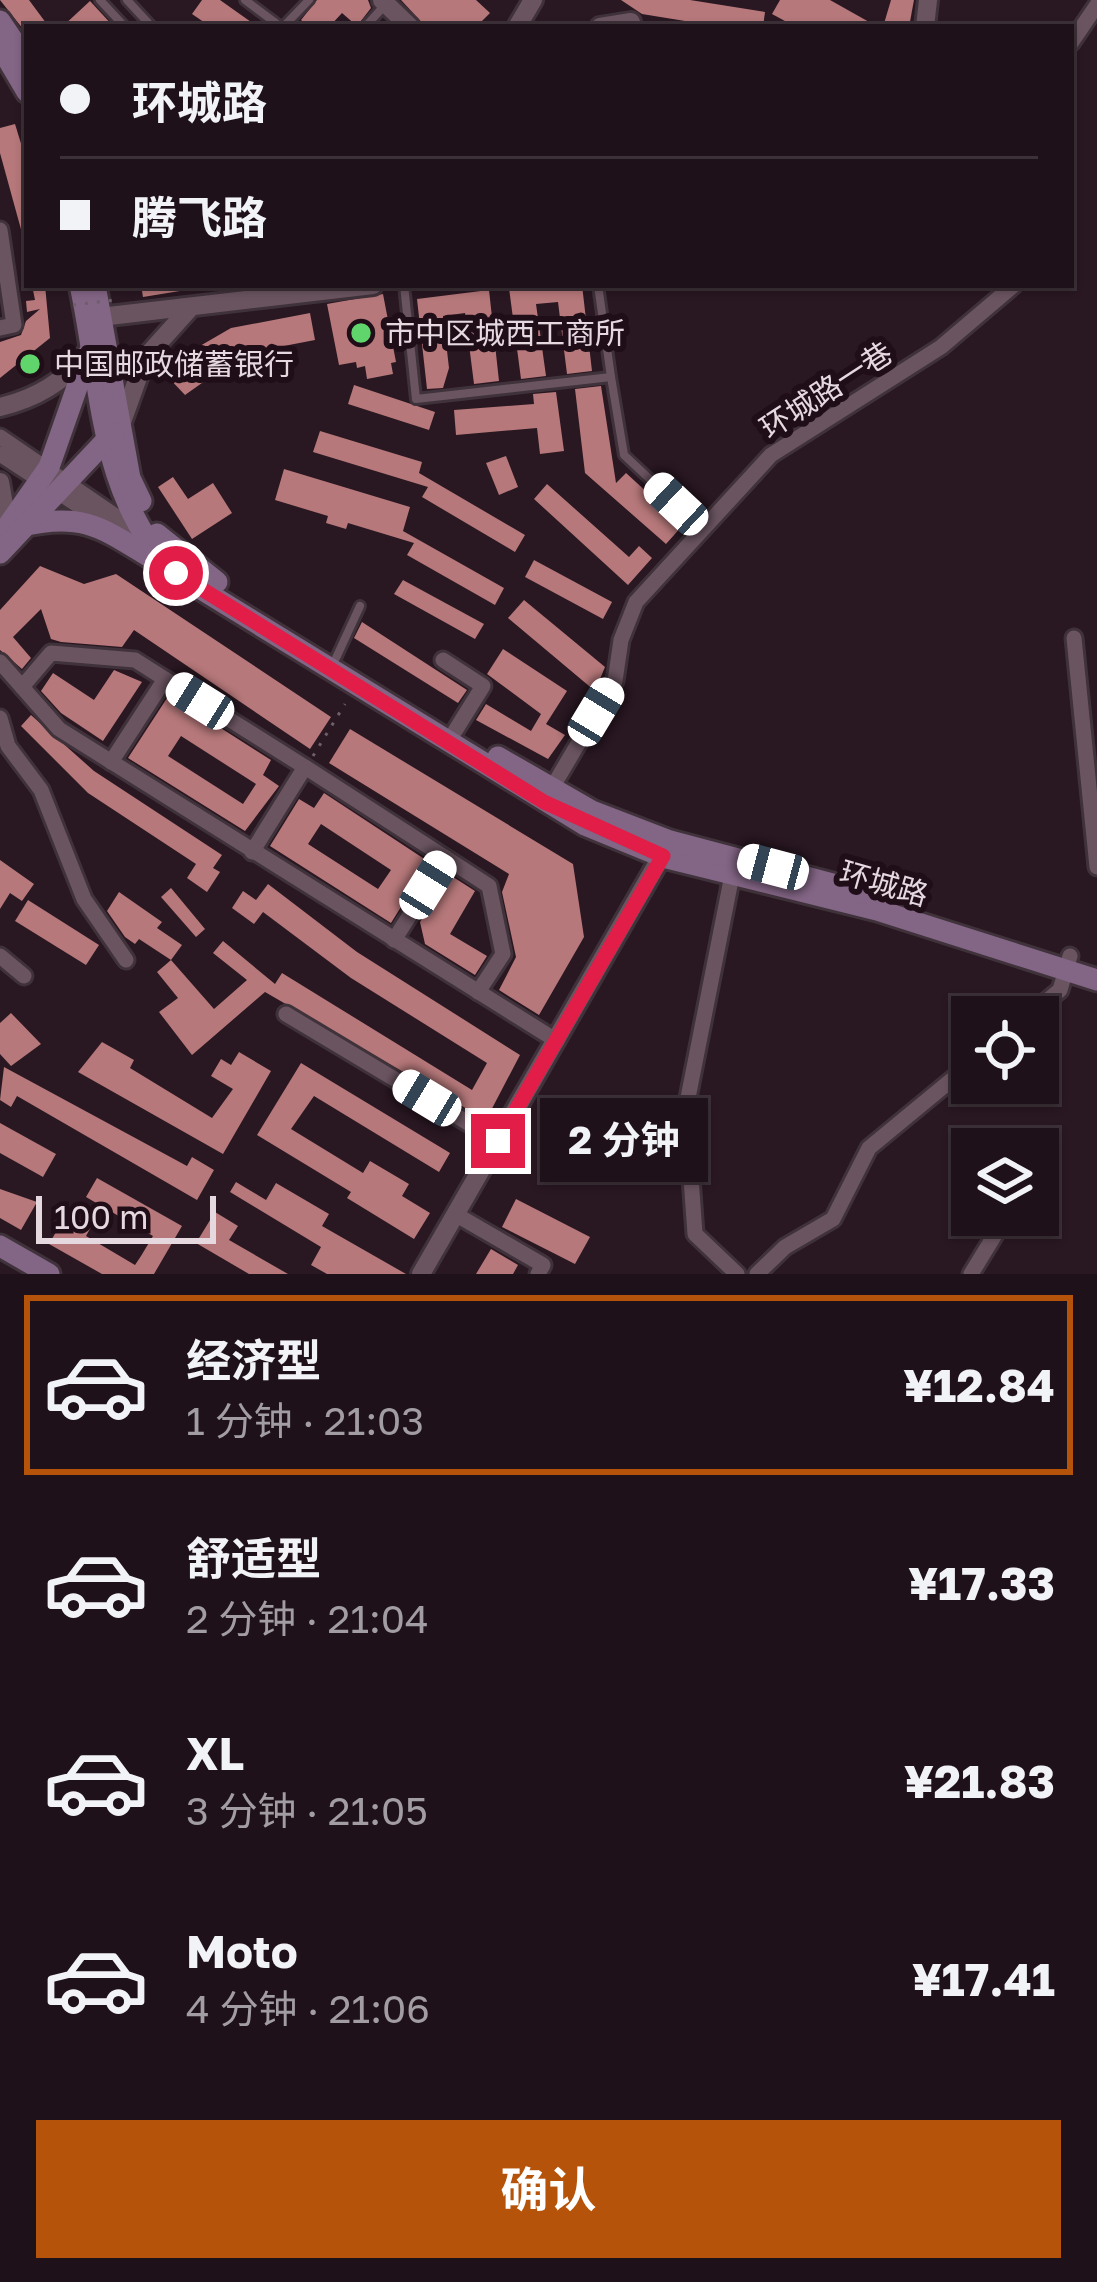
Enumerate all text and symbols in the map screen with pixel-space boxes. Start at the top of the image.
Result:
text: 环城路 [132,75,267,129]
text: 腾飞路 [132,190,267,244]
place label: 市中区城西工商所 [385,315,625,351]
marker: 市中区城西工商所 [348,320,374,346]
street label: 环城路一巷 [753,334,899,446]
place label: 中国邮政储蓄银行 [54,346,294,382]
marker: 中国邮政储蓄银行 [17,351,43,377]
car [637,466,715,542]
route start [149,546,203,600]
car [160,667,240,735]
car [562,672,630,752]
car [734,840,812,894]
car [394,845,462,925]
street label: 环城路 [836,853,932,913]
map controls [951,996,1059,1236]
button: locate [951,996,1059,1104]
car [387,1064,467,1132]
callout: 2 分钟 [540,1099,708,1183]
route end [471,1114,525,1168]
text: 2 分钟 [568,1116,680,1163]
button: layers [951,1128,1059,1236]
scale bar [36,1190,216,1243]
text: 100 m [54,1197,148,1236]
icon: car [42,1331,150,1439]
text: 经济型 [186,1333,321,1387]
text: ¥12.84 [903,1358,1055,1412]
text: 1 分钟 · 21:03 [186,1397,424,1444]
icon: car [42,1529,150,1637]
text: 舒适型 [186,1531,321,1585]
text: ¥17.33 [908,1556,1055,1610]
text: 2 分钟 · 21:04 [186,1595,429,1642]
text: XL [186,1726,244,1780]
icon: car [42,1727,150,1835]
text: ¥21.83 [904,1754,1055,1808]
text: 3 分钟 · 21:05 [186,1787,428,1834]
text: Moto [186,1924,298,1978]
icon: car [42,1925,150,2033]
text: ¥17.41 [912,1952,1055,2006]
text: 4 分钟 · 21:06 [186,1985,430,2032]
button: 确认 [36,2120,1061,2258]

